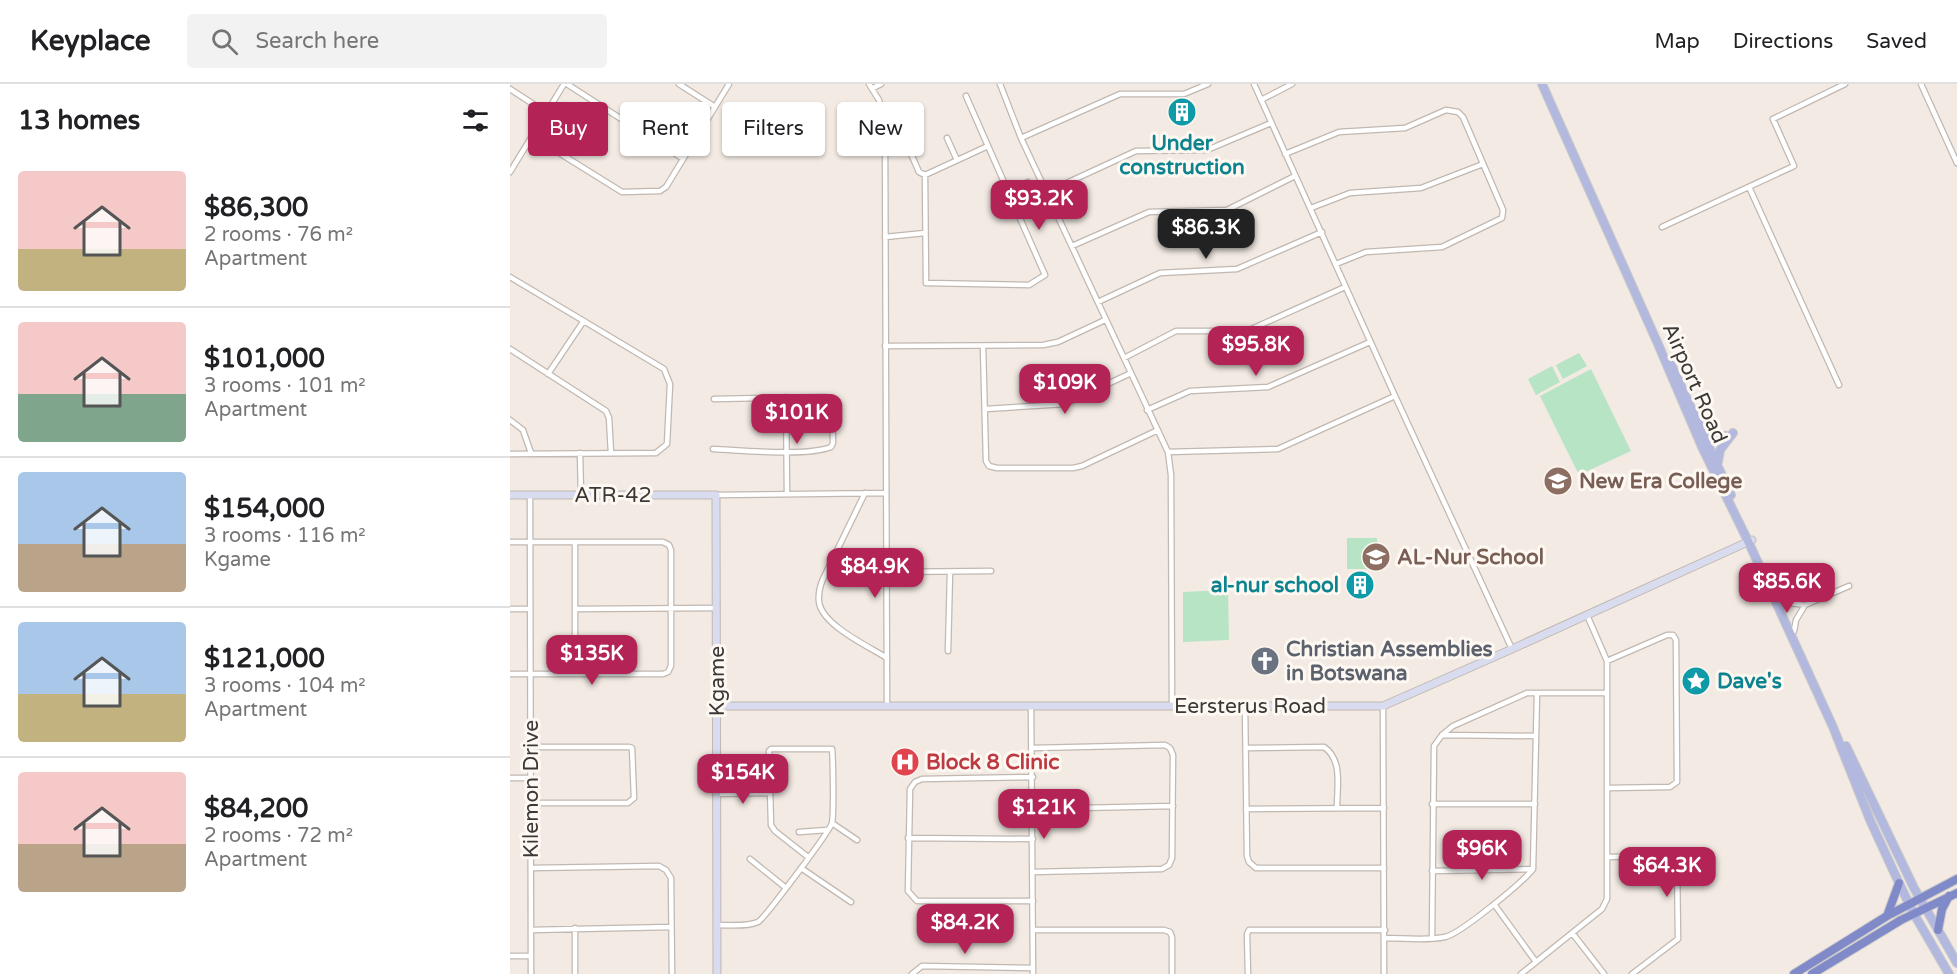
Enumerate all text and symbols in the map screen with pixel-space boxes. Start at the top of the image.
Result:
search box [187,14,607,68]
text: Keyplace [30,24,151,58]
icon: search [208,25,241,58]
text: Search here [256,28,379,54]
text: Map [1654,29,1700,54]
text: Directions [1733,29,1833,54]
text: Saved [1866,29,1927,54]
building icon: Under construction [1166,96,1198,128]
chip: Buy [528,102,608,156]
chip: Rent [620,102,710,156]
chip: Filters [722,102,825,156]
chip: New [837,102,924,156]
icon: filters [459,104,492,137]
text: 13 homes [18,105,140,136]
place label: Under construction [1119,131,1245,180]
pin: $93.2K [990,180,1088,231]
text: $93.2K [1005,187,1073,211]
text: $86,300 [204,192,308,223]
icon: home [66,195,138,267]
pin: $86.3K [1157,209,1255,260]
text: $86.3K [1172,216,1240,240]
text: 2 rooms · 76 m² [204,223,353,247]
text: Apartment [204,247,307,271]
street label: Airport Road [1657,319,1732,447]
pin: $95.8K [1207,326,1305,377]
text: $95.8K [1222,333,1290,357]
text: $101,000 [204,343,325,374]
icon: home [66,346,138,418]
pin: $109K [1023,364,1107,415]
text: $109K [1033,371,1097,395]
text: 3 rooms · 101 m² [204,374,366,398]
pin: $101K [755,394,839,445]
text: Apartment [204,398,307,422]
text: $101K [765,401,829,425]
school or university icon: New Era College [1542,465,1574,497]
place label: New Era College [1579,469,1743,494]
street label: ATR-42 [574,483,652,508]
text: $154,000 [204,493,325,524]
icon: home [66,496,138,568]
text: 3 rooms · 116 m² [204,524,366,548]
school or university icon: AL-Nur School [1360,541,1392,573]
place label: AL-Nur School [1397,545,1544,570]
text: Kgame [204,548,271,572]
pin: $84.9K [826,548,924,599]
text: $84.9K [841,555,909,579]
pin: $85.6K [1738,563,1836,614]
building icon: al-nur school [1344,569,1376,601]
text: $85.6K [1753,570,1821,594]
place label: al-nur school [1211,573,1339,598]
pin: $135K [550,635,634,686]
place label: Christian Assemblies in Botswana [1286,637,1493,686]
text: $135K [560,642,624,666]
text: $121,000 [204,643,325,674]
church icon: Christian Assemblies in Botswana [1249,645,1281,677]
icon: home [66,646,138,718]
street label: Kgame [705,646,730,716]
place icon: Dave's [1680,665,1712,697]
place label: Dave's [1717,669,1782,694]
text: 3 rooms · 104 m² [204,674,366,698]
street label: Eersterus Road [1174,694,1326,719]
text: Apartment [204,698,307,722]
street label: Kilemon Drive [519,720,544,858]
hospital icon: Block 8 Clinic [889,746,921,778]
place label: Block 8 Clinic [926,750,1059,775]
pin: $154K [701,754,785,805]
text: $154K [711,761,775,785]
pin: $121K [1002,789,1086,840]
text: $84,200 [204,793,308,824]
icon: home [66,796,138,868]
text: $121K [1012,796,1076,820]
text: 2 rooms · 72 m² [204,824,353,848]
pin: $96K [1446,830,1518,881]
text: $96K [1457,837,1507,861]
pin: $64.3K [1618,847,1716,898]
text: Apartment [204,848,307,872]
text: $64.3K [1633,854,1701,878]
pin: $84.2K [916,904,1014,955]
text: $84.2K [931,911,999,935]

